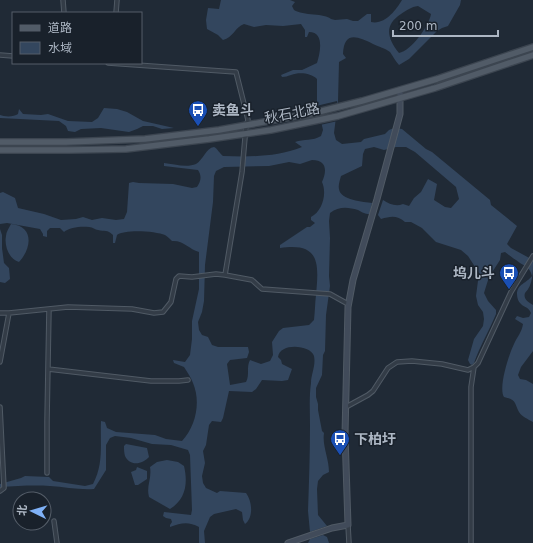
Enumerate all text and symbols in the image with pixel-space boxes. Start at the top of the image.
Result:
legend [12,12,142,64]
scale bar [393,12,498,38]
text: 200 m [399,19,437,33]
text: 道路 [48,21,72,35]
text: 水域 [48,41,72,55]
bus stop icon: 卖鱼斗 [187,99,209,127]
street label: 秋石北路 [263,100,321,126]
place label: 卖鱼斗 [212,102,254,118]
bus stop icon: 坞儿斗 [498,262,520,290]
place label: 坞儿斗 [453,265,495,281]
bus stop icon: 下柏圩 [329,428,351,456]
place label: 下柏圩 [354,431,396,447]
north arrow [12,491,52,531]
text: 北 [16,504,29,516]

